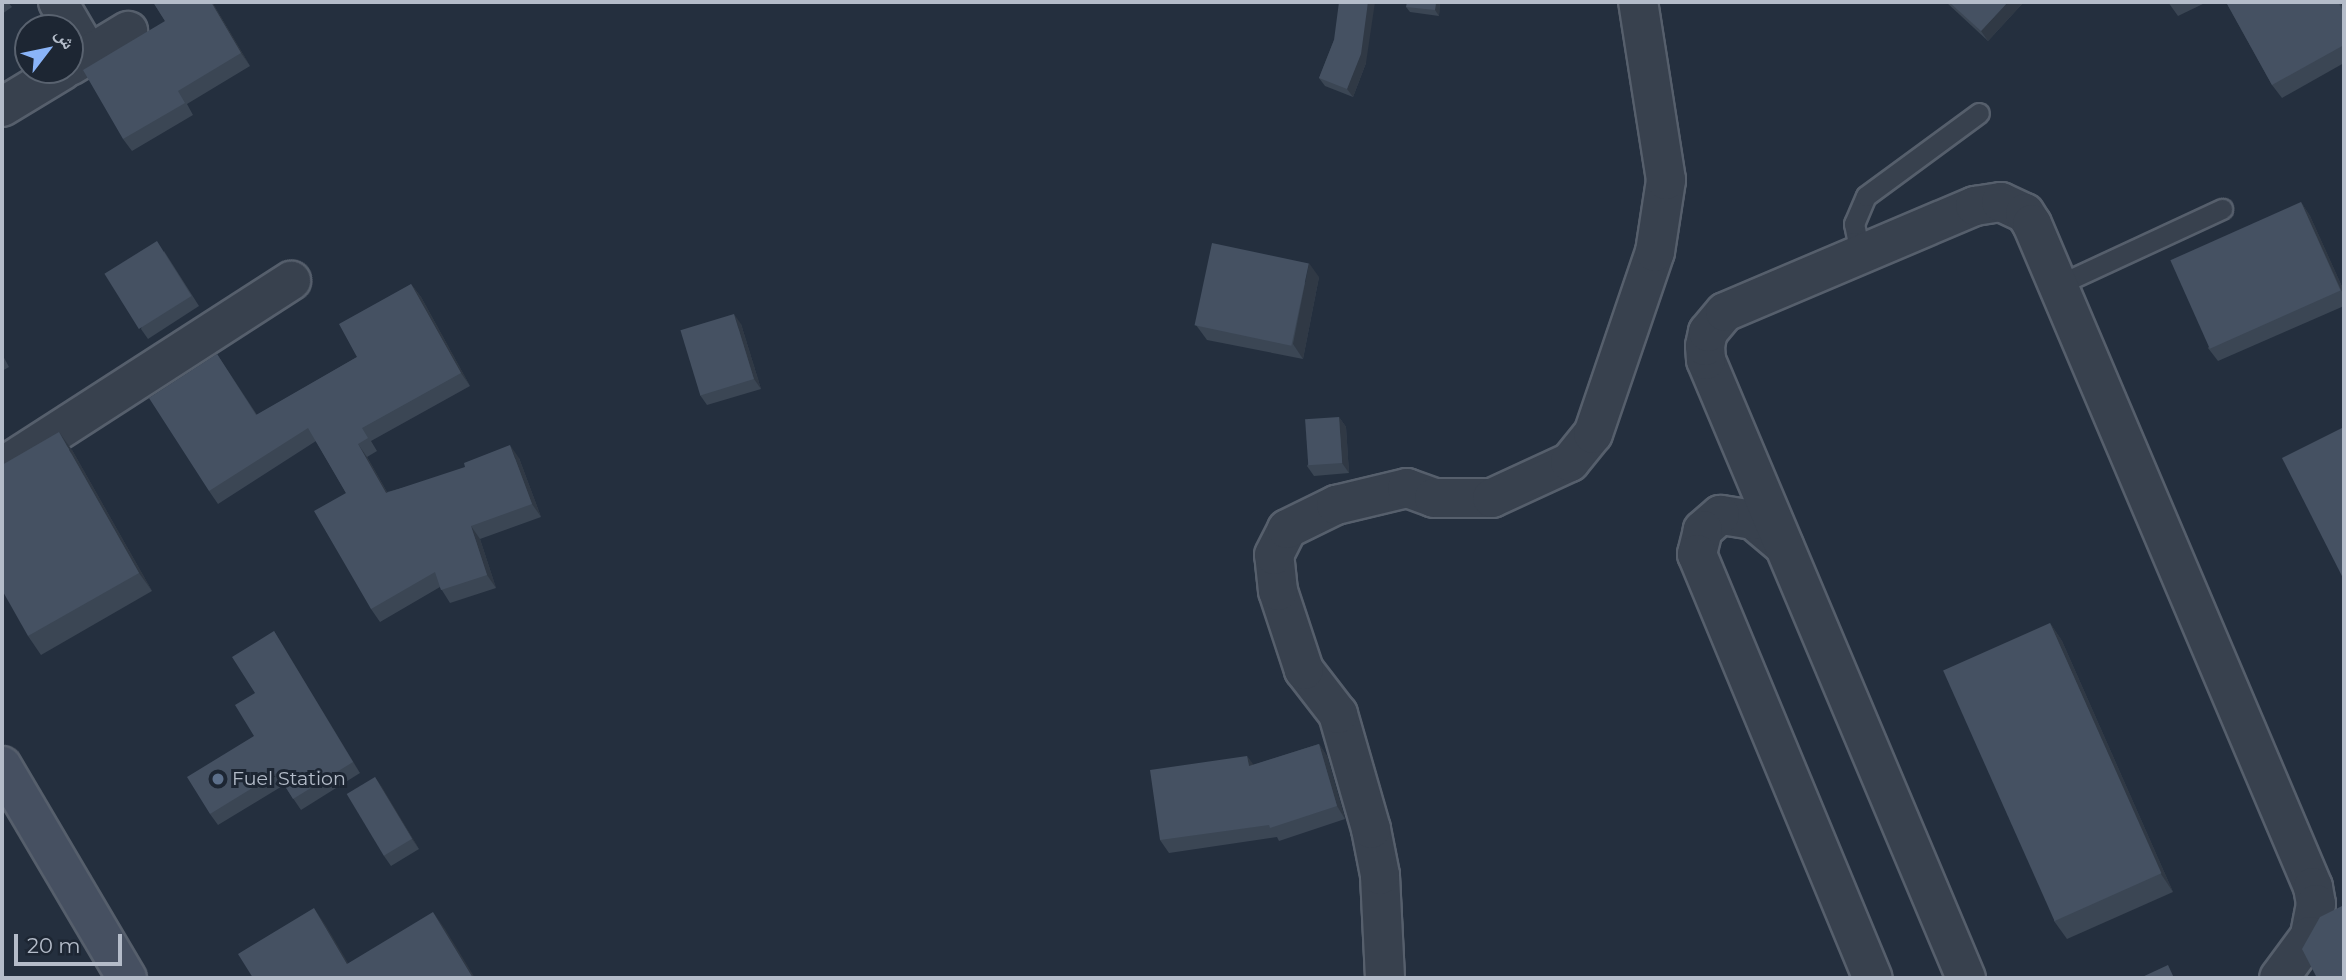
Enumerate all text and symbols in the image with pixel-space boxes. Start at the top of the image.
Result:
north arrow [14,14,84,84]
text: ش [50,24,81,53]
place label: Fuel Station [232,768,346,790]
marker: Fuel Station [210,771,226,787]
scale bar [18,920,126,964]
text: 20 m [27,933,81,958]

